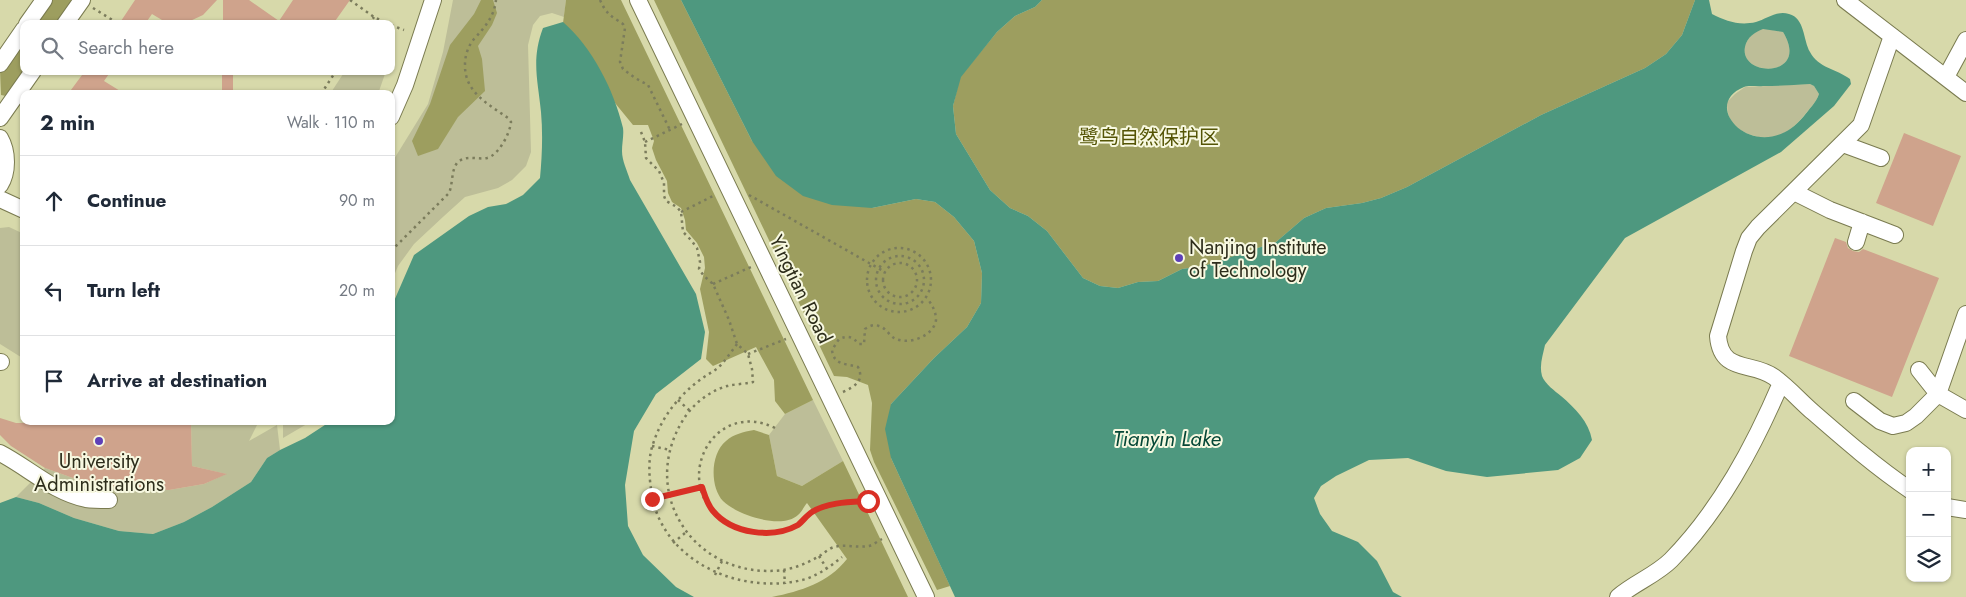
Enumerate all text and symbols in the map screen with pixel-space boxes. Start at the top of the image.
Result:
search box [20,20,395,75]
icon: search [38,34,66,62]
text: Search here [78,34,174,61]
text: 2 min [40,108,95,138]
text: Walk · 110 m [287,111,375,134]
park label: 鹭鸟自然保护区 [1079,123,1219,152]
icon: ahead [40,187,68,215]
text: Continue [87,187,166,214]
text: 90 m [339,189,375,212]
street label: Yingtian Road [762,230,839,348]
place label: Nanjing Institute of Technology [1189,233,1327,285]
marker: Nanjing Institute of Technology [1173,252,1185,264]
icon: left [40,277,68,305]
text: Turn left [87,277,160,304]
text: 20 m [339,279,375,302]
icon: arrive [40,367,68,395]
text: Arrive at destination [87,367,267,394]
water label: Tianyin Lake [1113,424,1222,454]
marker: University Administrations [93,435,105,447]
place label: University Administrations [34,447,164,499]
map controls [1906,447,1951,582]
button: + [1906,447,1951,492]
route end [641,488,664,511]
route start [857,490,880,513]
button: − [1906,492,1951,537]
button: layers [1906,537,1951,582]

